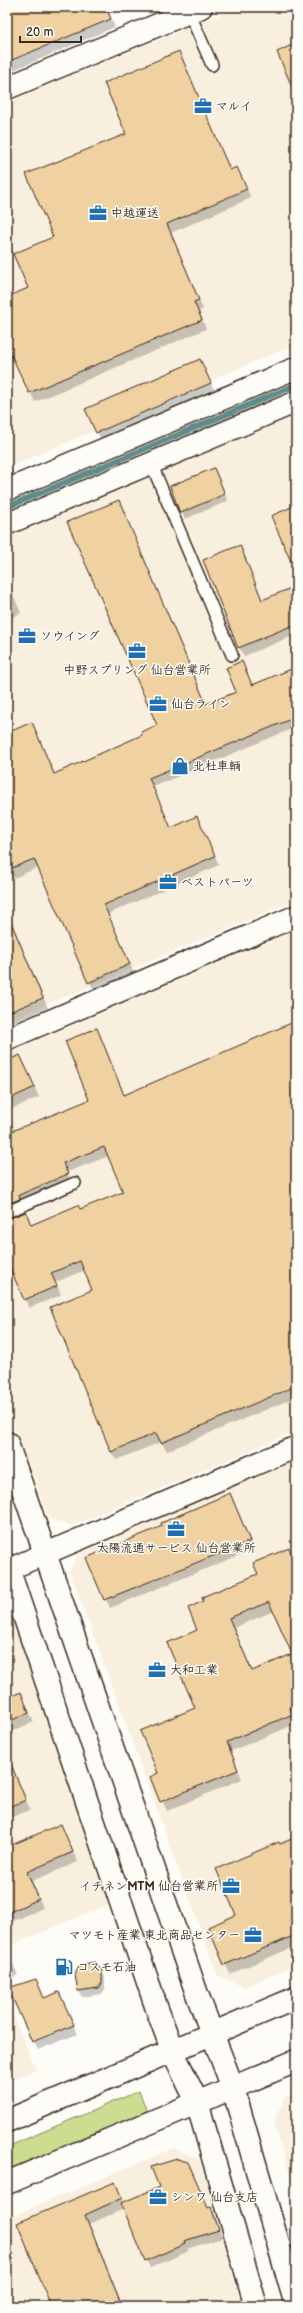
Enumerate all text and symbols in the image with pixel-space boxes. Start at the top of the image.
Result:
scale bar [20,18,81,44]
text: 20 m [26,25,53,40]
office icon: マルイ [193,96,213,116]
place label: マルイ [216,99,252,114]
office icon: 中越運送 [88,203,108,223]
place label: 中越運送 [111,206,159,221]
office icon: ソウイング [17,626,37,646]
place label: ソウイング [40,629,100,644]
office icon: 中野スプリング 仙台営業所 [127,641,147,661]
place label: 中野スプリング 仙台営業所 [63,663,212,678]
office icon: 仙台ライン [148,694,168,714]
place label: 仙台ライン [171,697,231,712]
shop icon: 北杜車輌 [170,756,190,776]
place label: 北杜車輌 [193,759,241,774]
office icon: ベストパーツ [158,872,178,892]
place label: ベストパーツ [181,875,254,890]
office icon: 太陽流通サービス 仙台営業所 [166,1519,186,1539]
place label: 太陽流通サービス 仙台営業所 [96,1541,256,1556]
office icon: 大和工業 [147,1660,167,1680]
place label: 大和工業 [170,1663,218,1678]
office icon: イチネンMTM 仙台営業所 [221,1876,241,1896]
place label: イチネンMTM 仙台営業所 [79,1879,219,1894]
office icon: マツモト産業 東北商品センター [243,1925,263,1945]
place label: マツモト産業 東北商品センター [69,1928,240,1943]
fuel station icon: コスモ石油 [54,1957,74,1977]
place label: コスモ石油 [77,1960,137,1975]
office icon: シンワ 仙台支店 [148,2187,168,2207]
place label: シンワ 仙台支店 [171,2190,258,2205]

